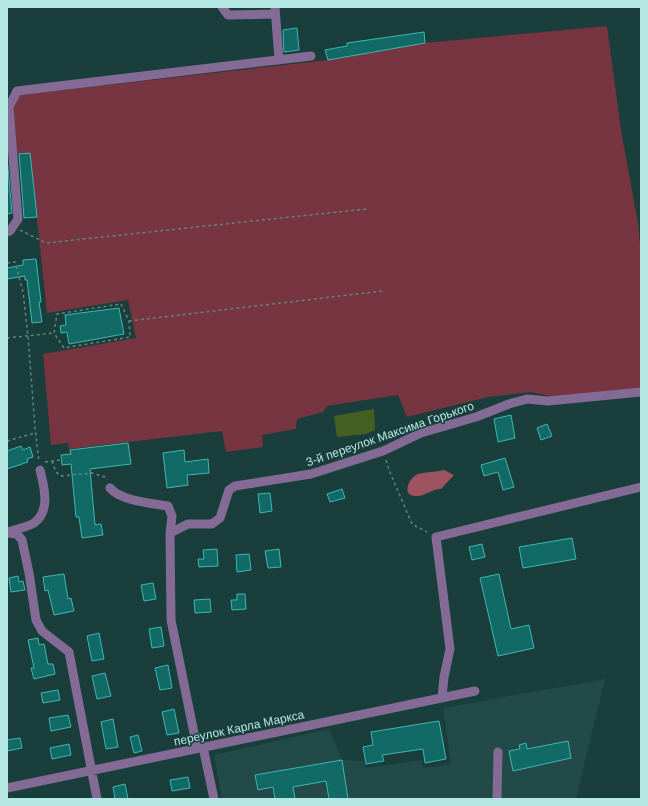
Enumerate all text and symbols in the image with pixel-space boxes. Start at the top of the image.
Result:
street label: 3-й переулок Максима Горького [304,399,476,469]
street label: переулок Карла Маркса [172,707,306,749]

